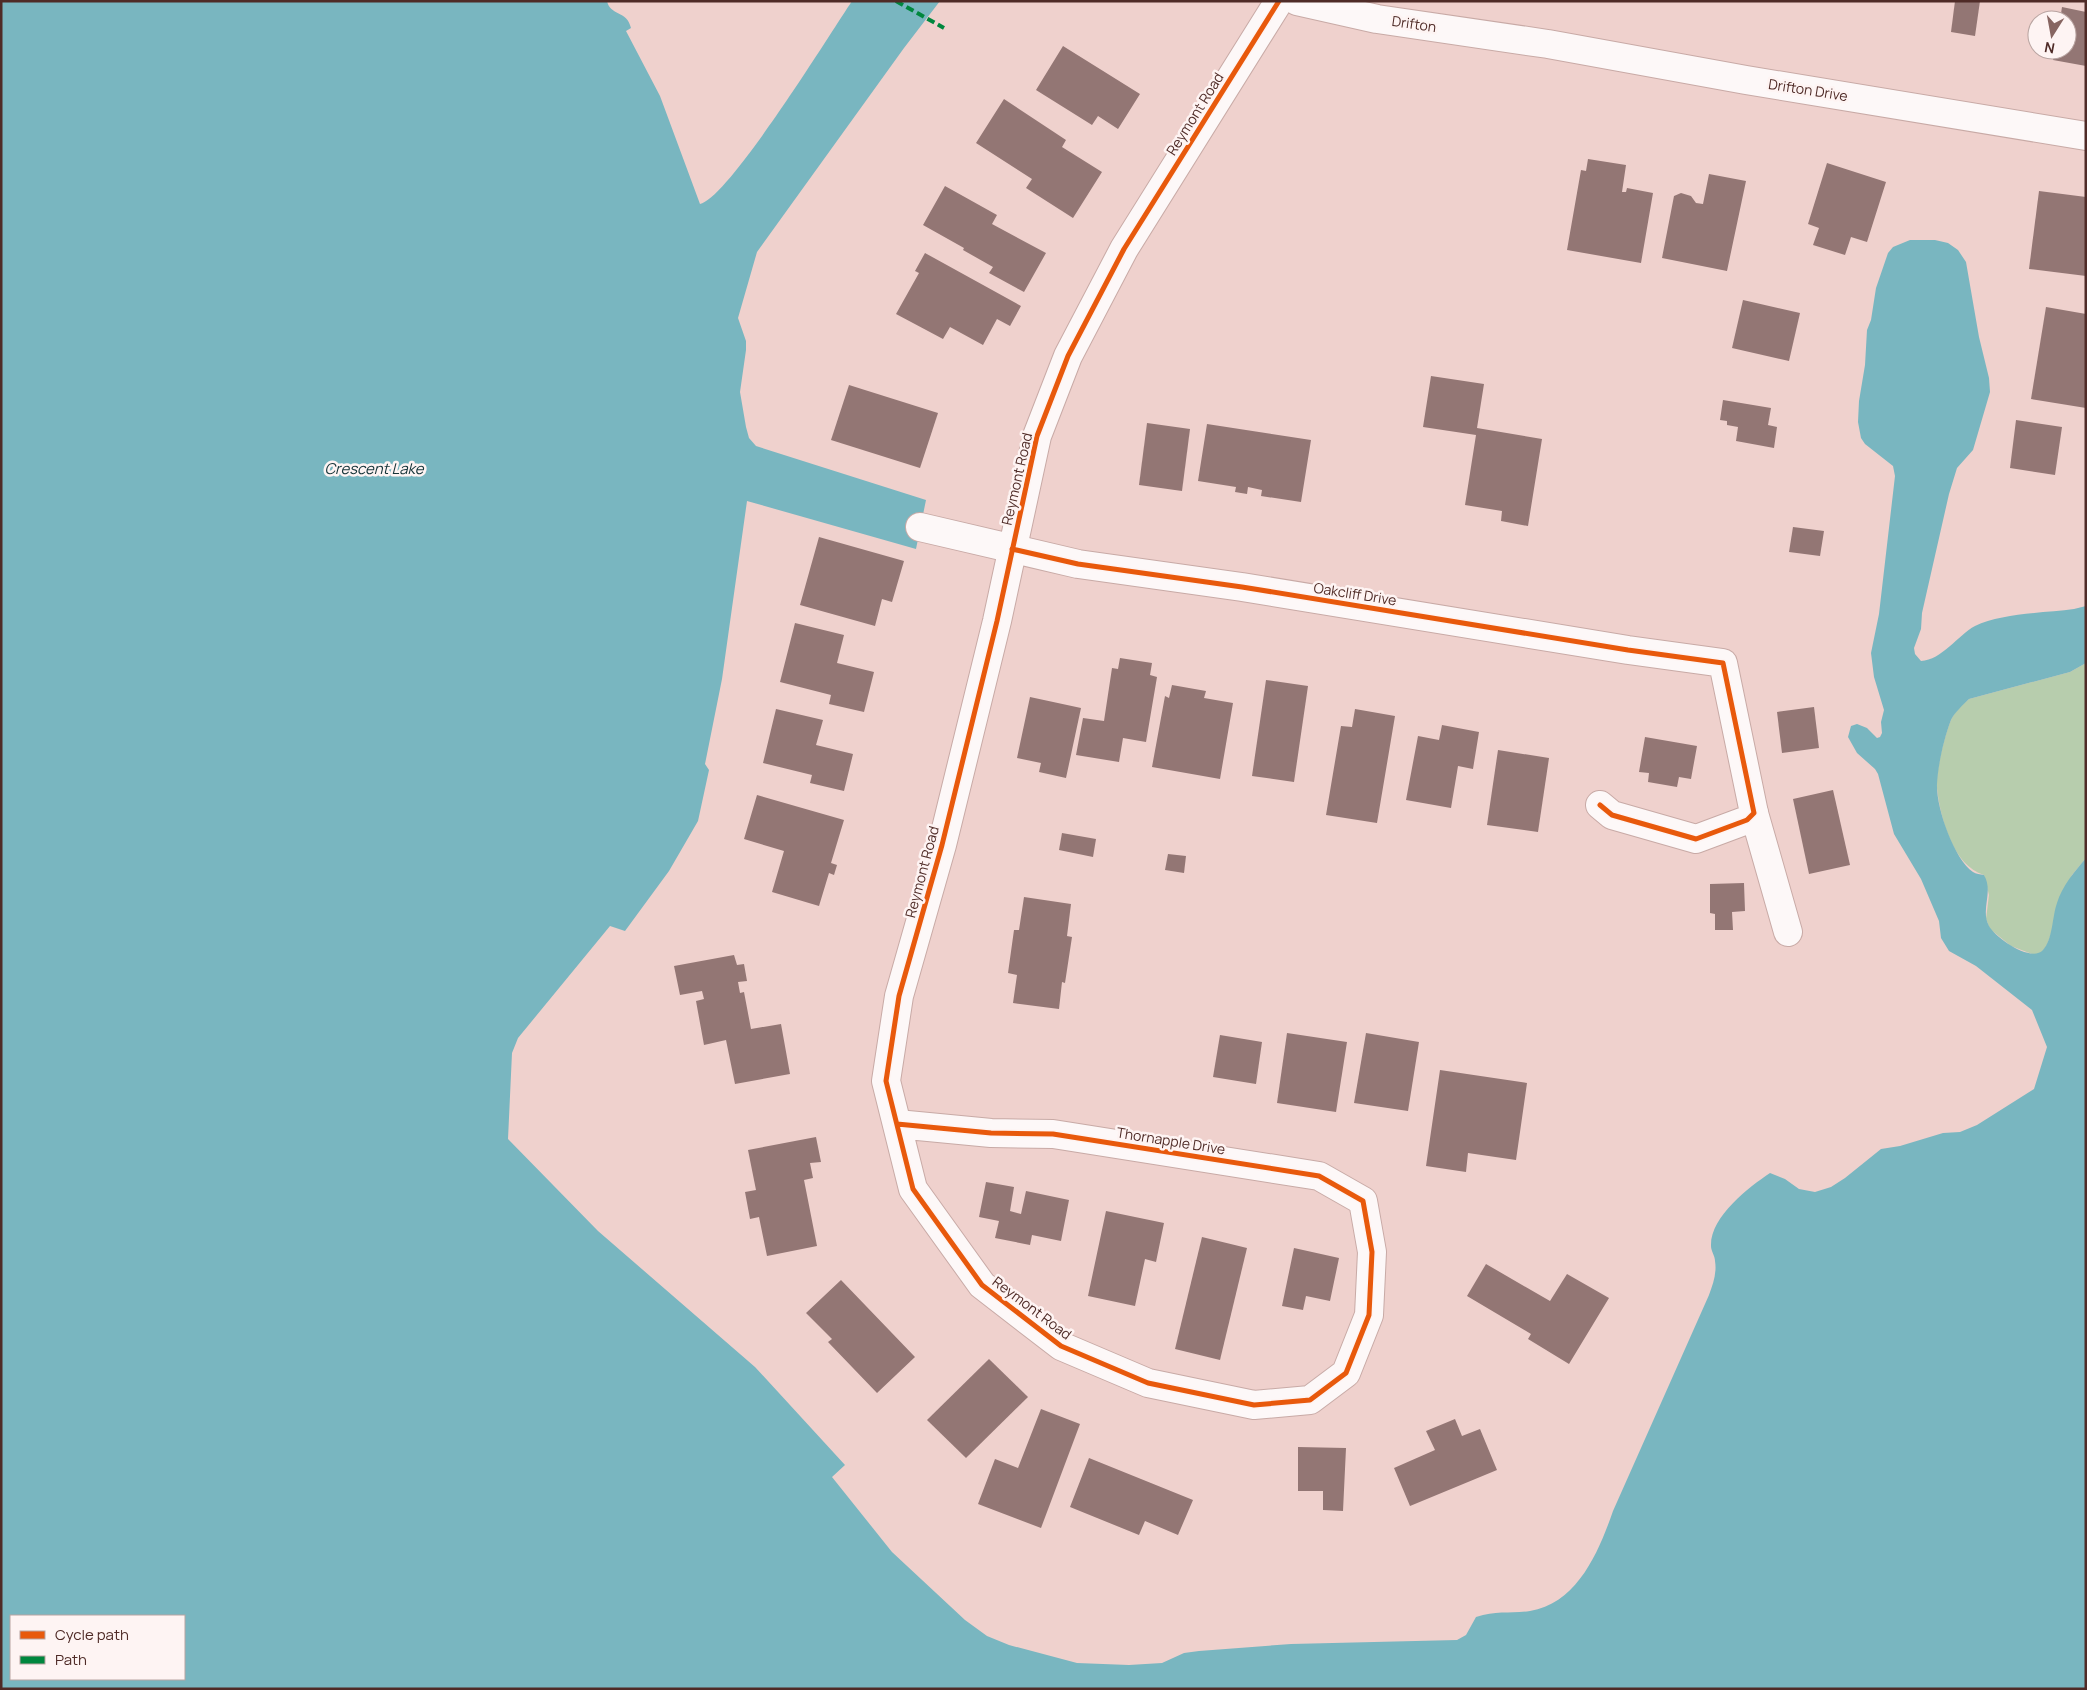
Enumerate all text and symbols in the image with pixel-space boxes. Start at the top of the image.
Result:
north arrow [2027,10,2077,60]
street label: Drifton [1391,11,1437,36]
text: N [2043,38,2056,59]
street label: Reymont Road [1162,69,1228,159]
street label: Drifton Drive [1767,74,1849,105]
street label: Reymont Road [997,431,1036,527]
water label: Crescent Lake [324,458,425,479]
street label: Oakcliff Drive [1312,578,1398,609]
street label: Reymont Road [900,824,943,920]
street label: Thornapple Drive [1115,1123,1227,1158]
street label: Reymont Road [989,1272,1076,1344]
legend [10,1615,185,1680]
text: Cycle path [55,1624,129,1645]
text: Path [55,1649,87,1670]

